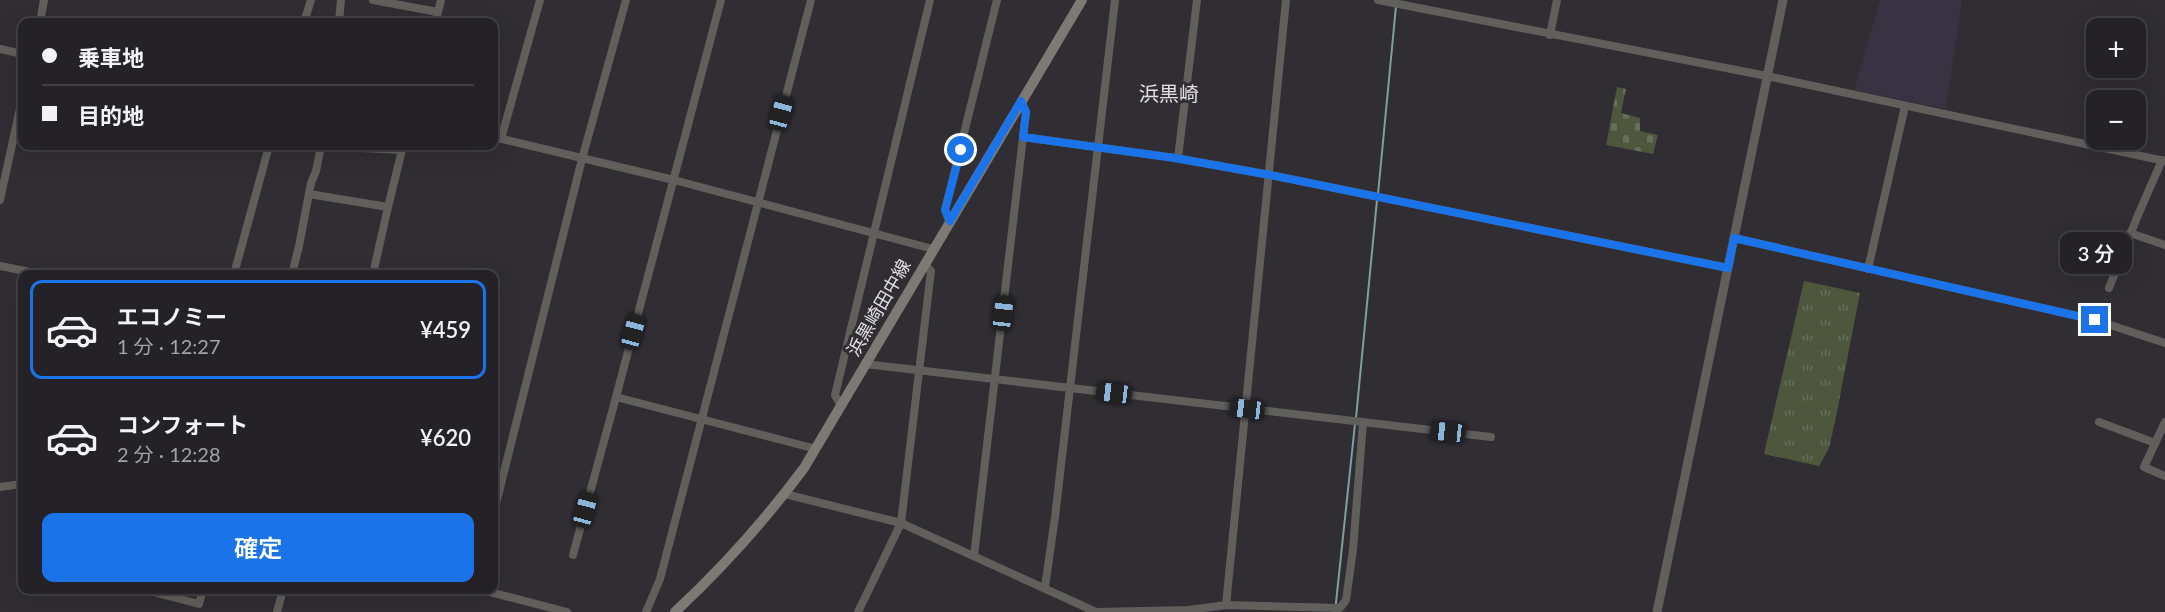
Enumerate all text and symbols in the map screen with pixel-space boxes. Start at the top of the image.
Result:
map controls [2086,18,2146,150]
button: + [2086,18,2146,78]
text: 乗車地 [78,44,144,71]
district label: 浜黒崎 [1139,81,1199,105]
button: − [2086,90,2146,150]
car [768,93,794,133]
text: 目的地 [78,102,144,129]
route start [947,136,974,163]
callout: 3 分 [2059,233,2131,275]
text: 3 分 [2078,241,2114,265]
street label: 浜黒崎田中線 [842,255,915,360]
car [992,294,1014,332]
icon: car [45,303,99,357]
text: エコノミー [117,303,227,330]
route end [2081,306,2108,333]
car [620,312,646,352]
text: ¥459 [420,316,471,343]
text: 1 分 · 12:27 [117,334,221,358]
car [1095,382,1133,404]
car [1228,398,1266,420]
icon: car [45,411,99,465]
text: コンフォート [117,411,248,438]
car [1429,421,1467,443]
text: ¥620 [420,424,471,451]
text: 2 分 · 12:28 [117,442,221,466]
car [572,490,598,530]
button: 確定 [42,513,474,582]

